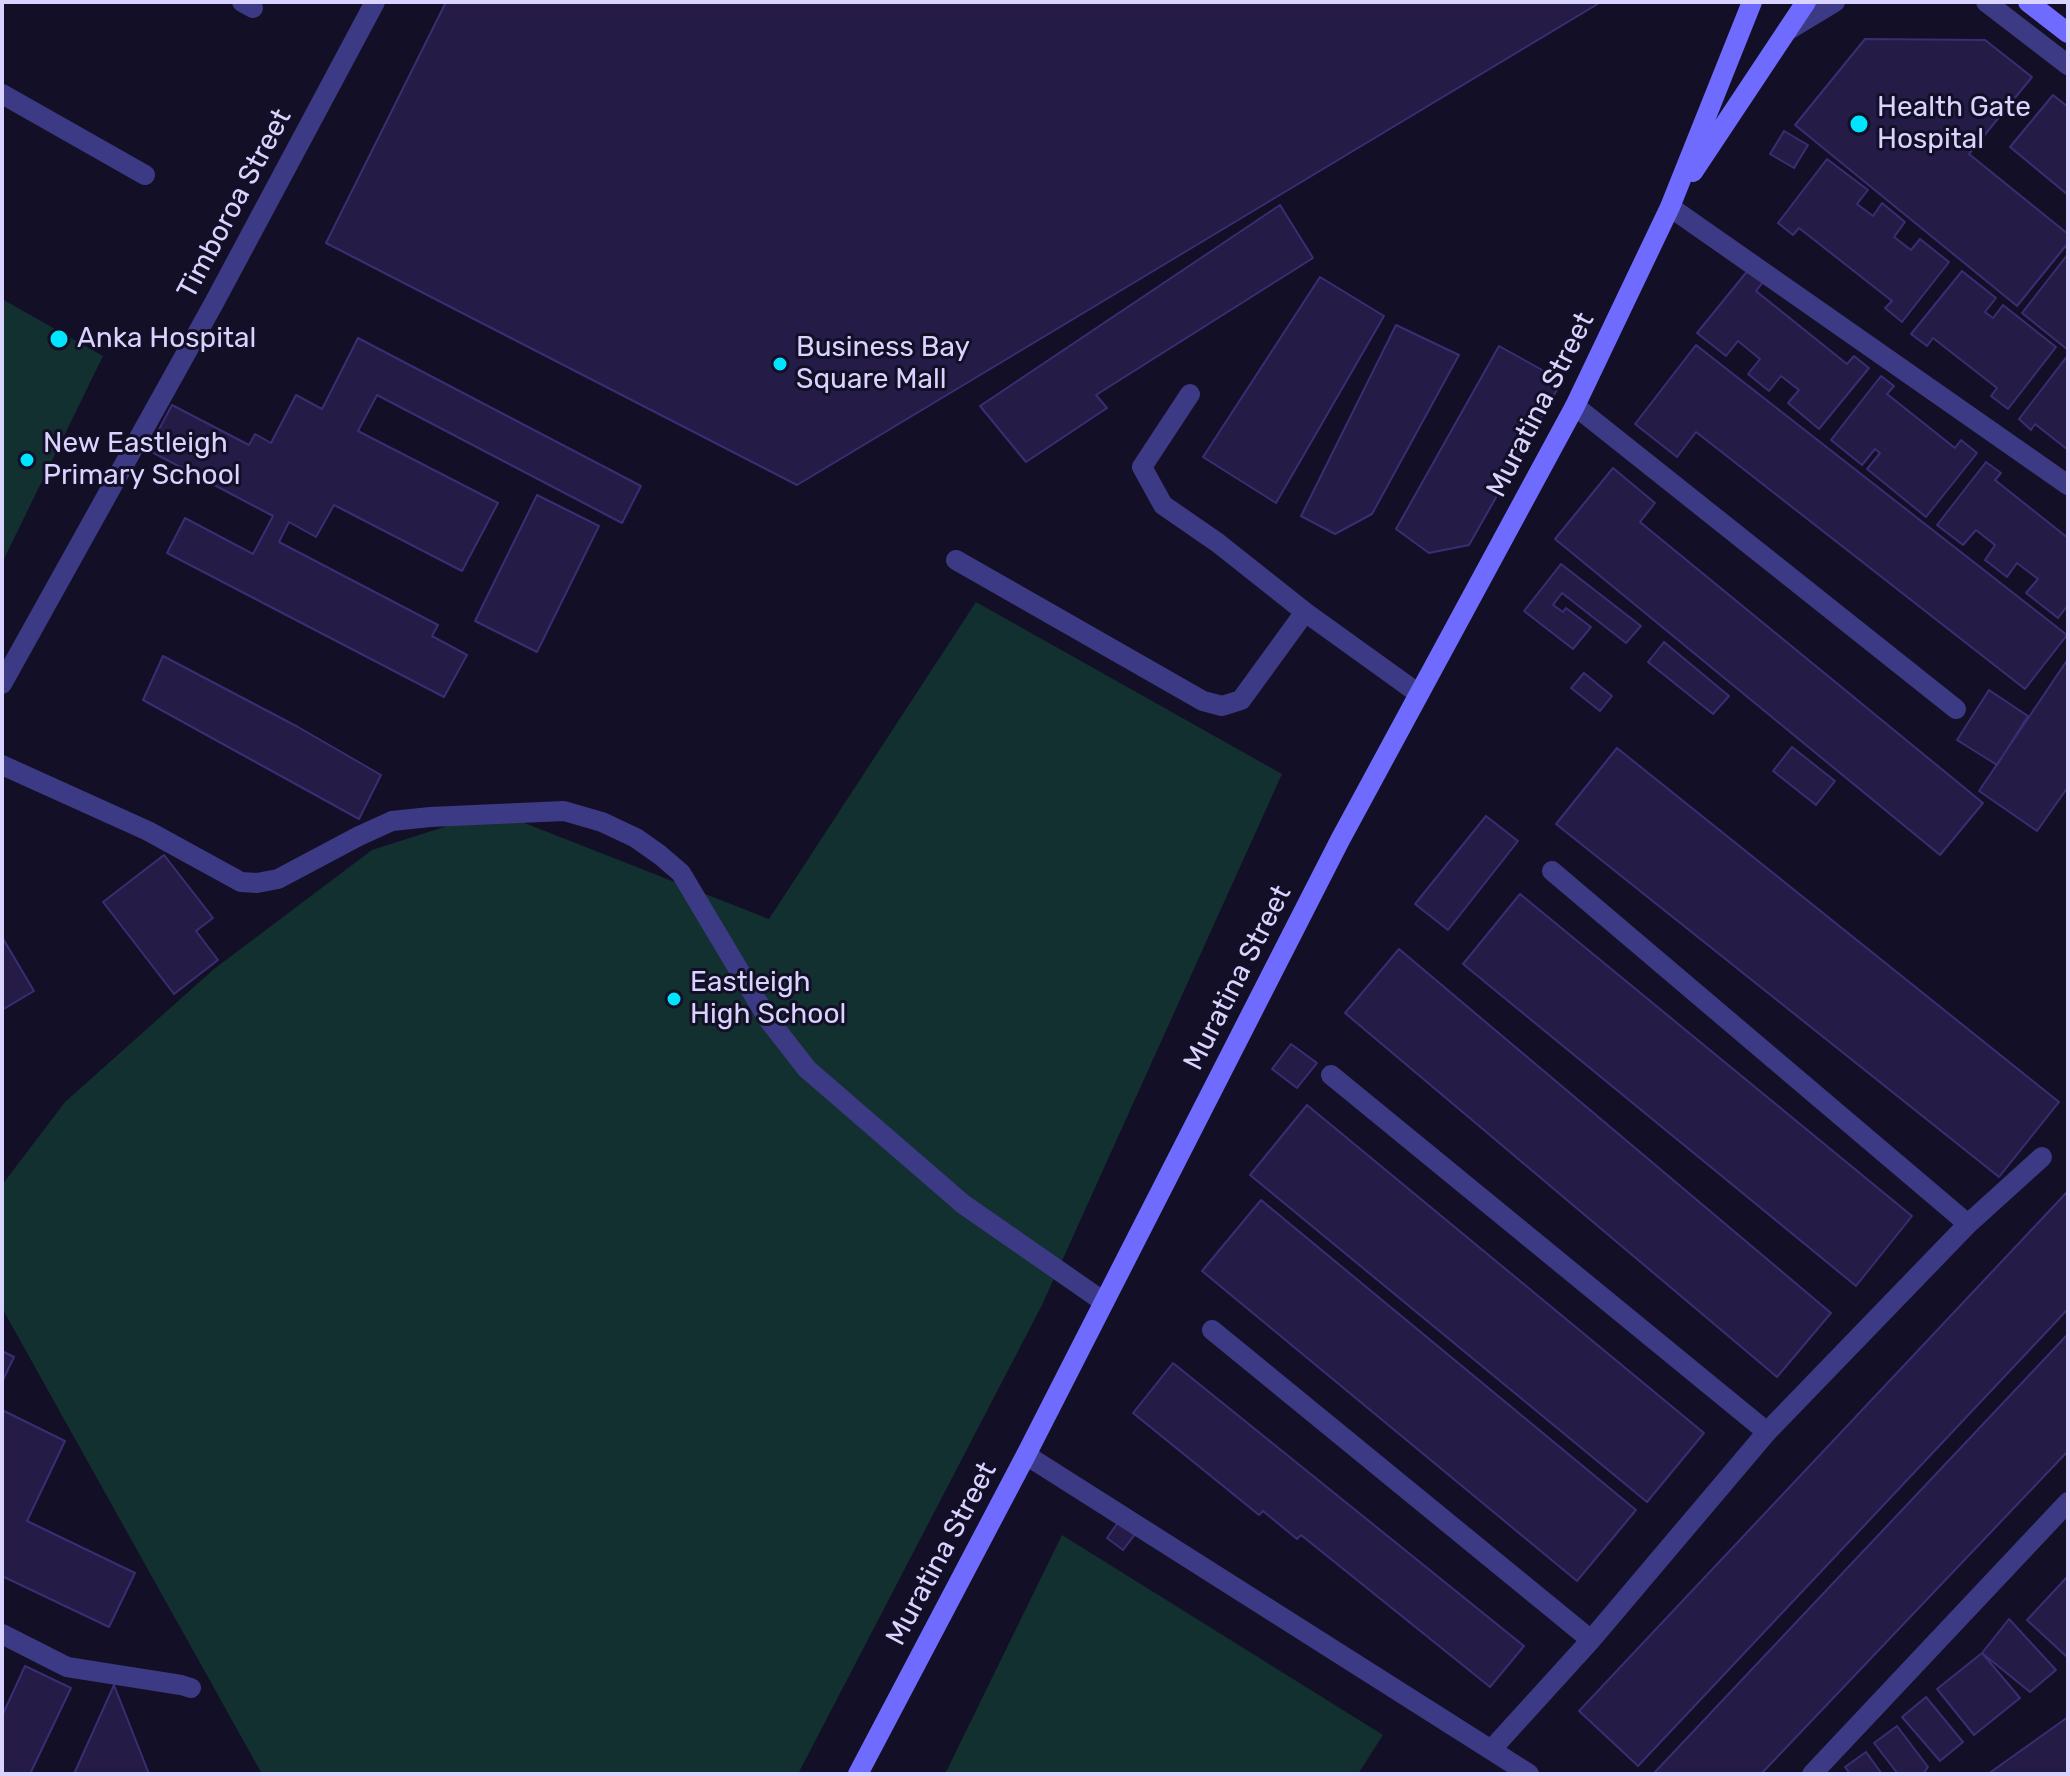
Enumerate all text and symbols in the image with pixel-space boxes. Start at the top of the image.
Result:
place label: Health Gate Hospital [1877,91,2031,157]
street label: Timboroa Street [171,103,299,305]
marker: Health Gate Hospital [1848,113,1870,135]
street label: Muratina Street [1480,307,1602,503]
place label: Anka Hospital [77,322,256,356]
marker: Anka Hospital [48,328,70,350]
place label: Business Bay Square Mall [796,331,970,397]
marker: Business Bay Square Mall [771,355,789,373]
place label: New Eastleigh Primary School [43,427,241,493]
marker: New Eastleigh Primary School [18,451,36,469]
street label: Muratina Street [1177,880,1299,1076]
place label: Eastleigh High School [690,966,846,1032]
marker: Eastleigh High School [665,990,683,1008]
street label: Muratina Street [880,1457,1004,1651]

